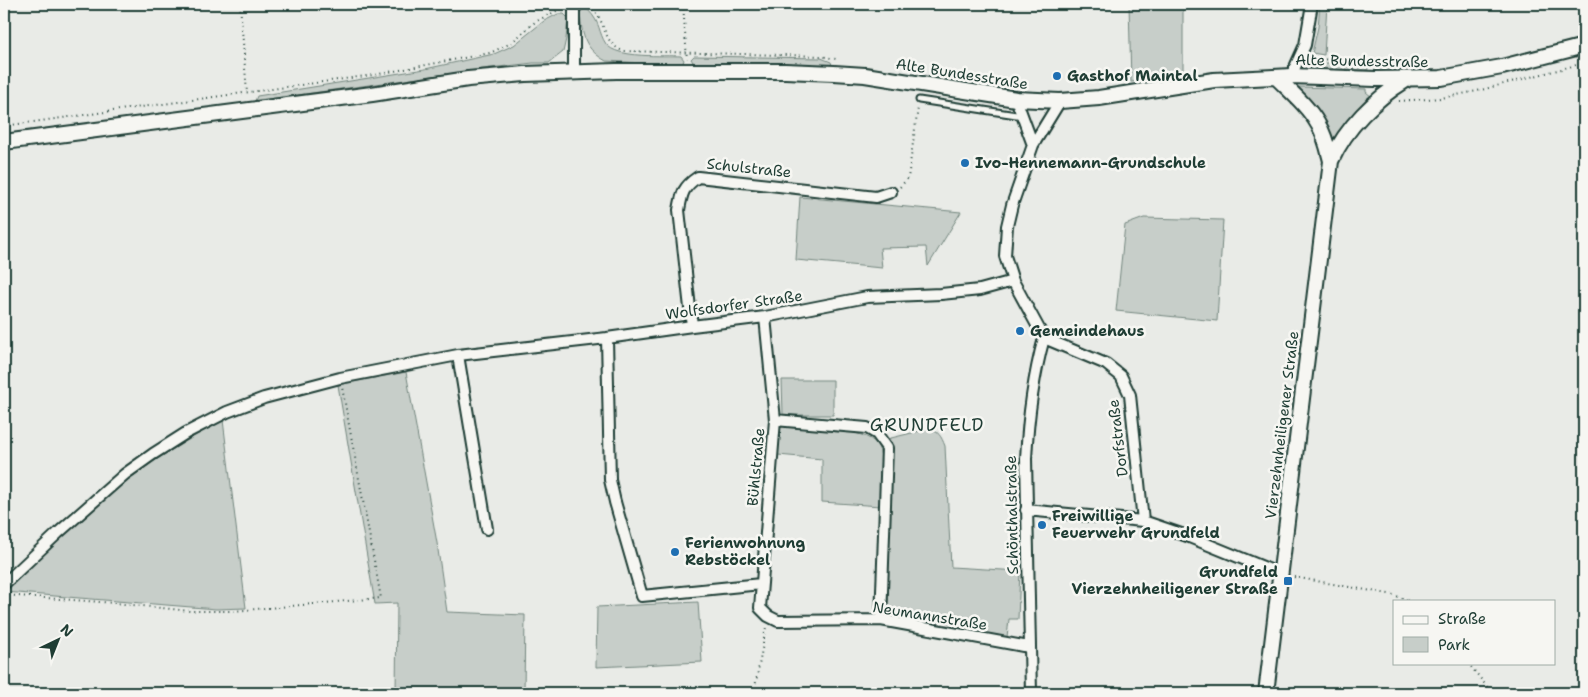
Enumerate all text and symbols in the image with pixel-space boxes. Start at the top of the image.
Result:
street label: Alte Bundesstraße [1295,50,1429,72]
street label: Alte Bundesstraße [895,54,1029,94]
place label: Gasthof Maintal [1067,66,1198,86]
marker: Gasthof Maintal [1051,70,1063,82]
place label: Ivo-Hennemann-Grundschule [975,153,1206,173]
street label: Schulstraße [706,154,792,182]
marker: Ivo-Hennemann-Grundschule [959,157,971,169]
street label: Wolfsdorfer Straße [664,285,804,325]
place label: Gemeindehaus [1030,321,1144,341]
marker: Gemeindehaus [1014,325,1026,337]
street label: Vierzehnheiligener Straße [1261,330,1303,520]
street label: Dorfstraße [1103,398,1133,478]
district label: GRUNDFELD [870,413,984,437]
street label: Bühlstraße [743,427,769,507]
street label: Schönthalstraße [1001,455,1023,575]
place label: Freiwillige Feuerwehr Grundfeld [1052,506,1220,543]
marker: Freiwillige Feuerwehr Grundfeld [1036,519,1048,531]
place label: Ferienwohnung Rebstöckel [685,533,805,570]
marker: Ferienwohnung Rebstöckel [669,546,681,558]
place label: Grundfeld Vierzehnheiligener Straße [1072,562,1278,599]
marker: Grundfeld Vierzehnheiligener Straße [1282,575,1294,587]
street label: Neumannstraße [871,597,989,635]
legend [1393,600,1556,664]
text: Straße [1438,609,1486,629]
north arrow [32,614,82,664]
text: N [57,620,77,641]
text: Park [1438,635,1470,655]

